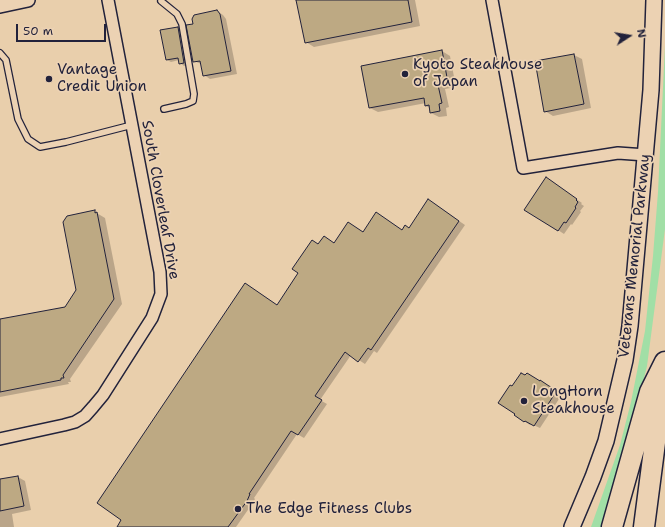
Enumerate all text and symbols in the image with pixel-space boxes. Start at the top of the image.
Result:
scale bar [18,16,108,42]
north arrow [609,16,649,56]
text: 50 m [23,23,53,39]
text: N [633,28,649,39]
place label: Kyoto Steakhouse of Japan [413,56,542,91]
place label: Vantage Credit Union [57,61,147,96]
marker: Kyoto Steakhouse of Japan [400,69,410,79]
marker: Vantage Credit Union [44,74,54,84]
street label: South Cloverleaf Drive [137,119,183,281]
street label: Veterans Memorial Parkway [615,153,655,359]
place label: LongHorn Steakhouse [532,383,615,418]
marker: LongHorn Steakhouse [519,396,529,406]
place label: The Edge Fitness Clubs [246,500,412,518]
marker: The Edge Fitness Clubs [233,504,243,514]

